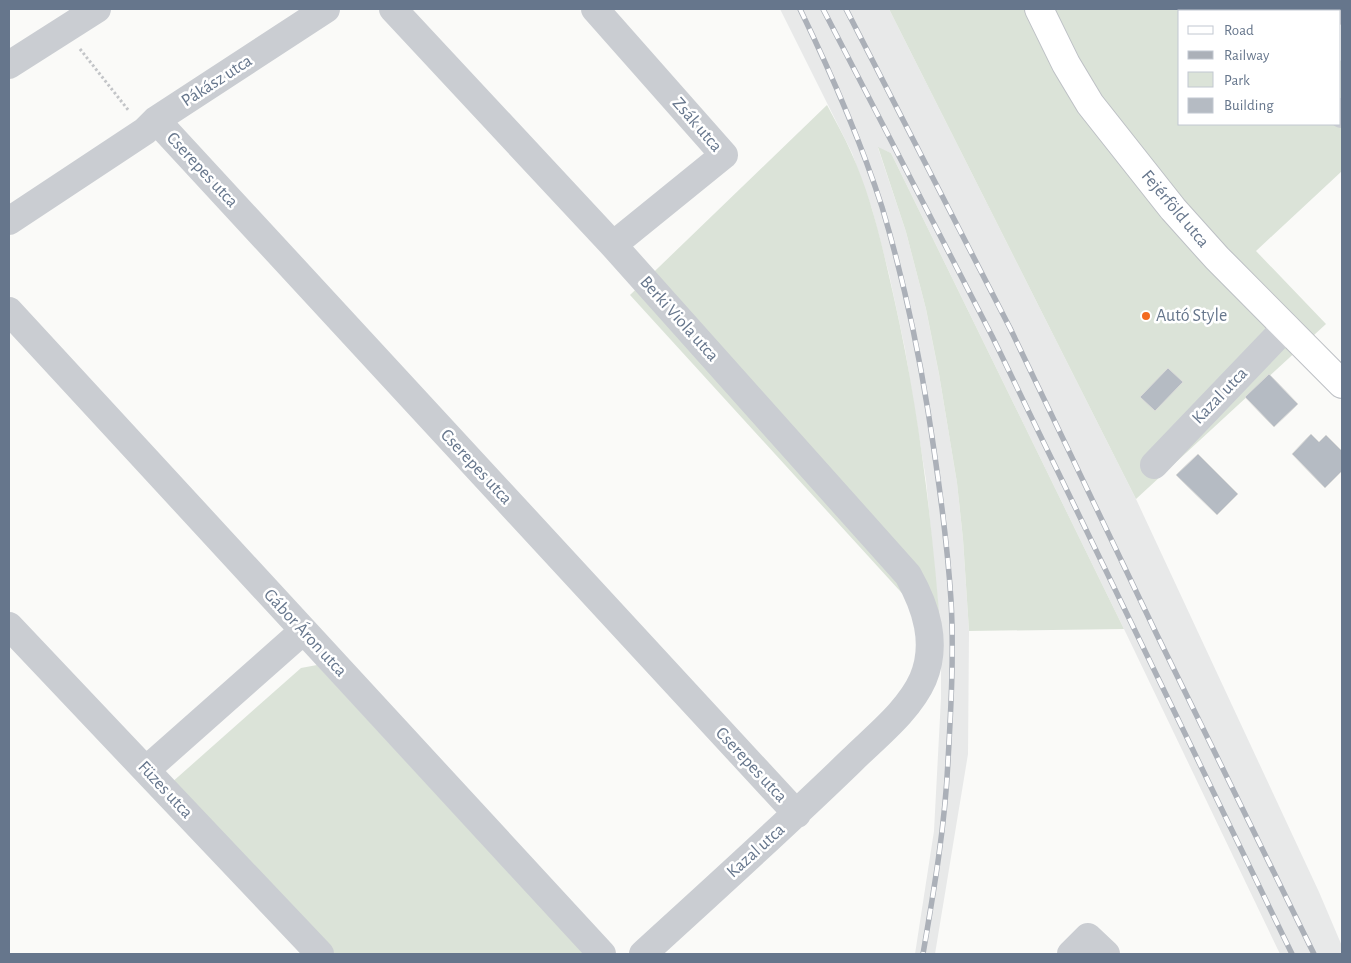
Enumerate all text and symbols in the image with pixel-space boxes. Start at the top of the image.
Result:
legend [1178,10,1341,125]
text: Road [1224,23,1254,38]
text: Railway [1224,48,1270,63]
street label: Pákász utca [178,52,256,110]
text: Park [1224,73,1250,88]
street label: Zsák utca [669,94,725,156]
text: Building [1224,98,1274,113]
street label: Cserepes utca [163,129,241,211]
street label: Fejérföld utca [1138,167,1212,251]
street label: Berki Viola utca [636,273,722,365]
place label: Autó Style [1156,307,1227,325]
marker: Autó Style [1140,310,1152,322]
street label: Kazal utca [1189,364,1251,428]
street label: Cserepes utca [437,426,515,508]
street label: Gábor Áron utca [260,584,352,680]
street label: Cserepes utca [712,724,790,806]
street label: Füzes utca [134,758,196,822]
street label: Kazal utca [724,821,788,881]

